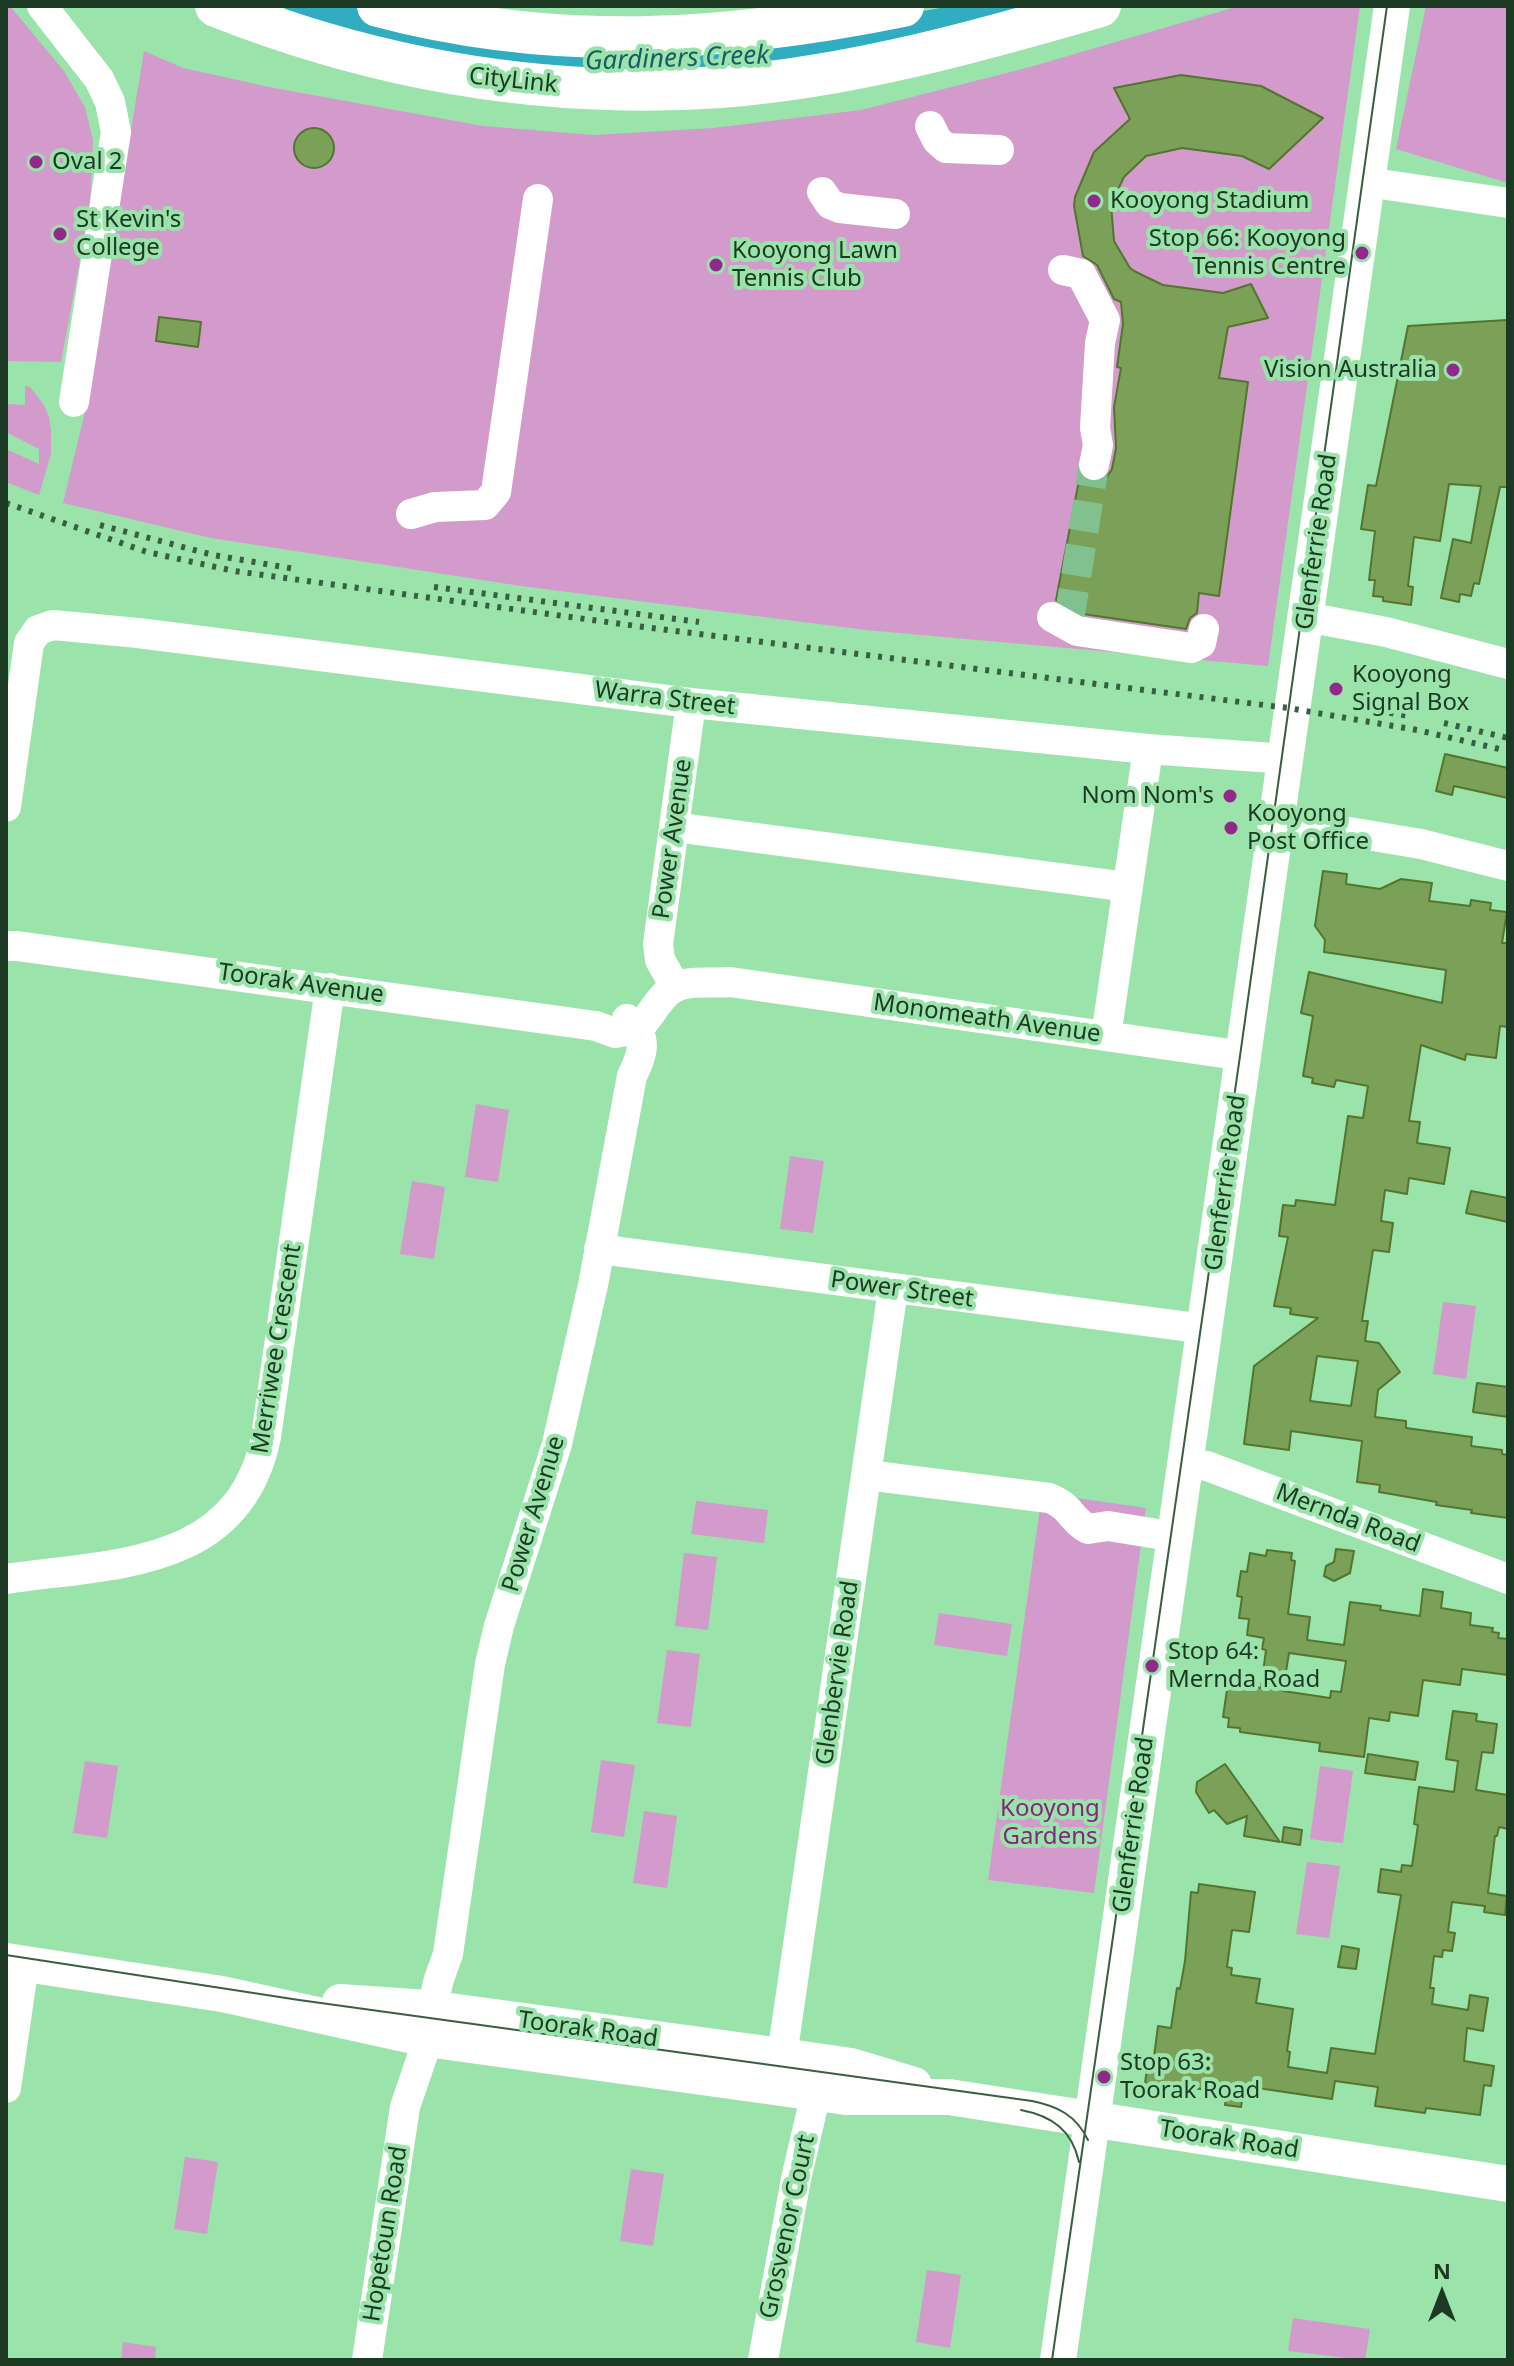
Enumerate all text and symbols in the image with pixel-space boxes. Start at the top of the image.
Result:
water label: Gardiners Creek [584,40,770,78]
street label: CityLink [467,62,559,100]
place label: Oval 2 [52,148,123,176]
marker: Oval 2 [27,153,45,171]
place label: Kooyong Stadium [1110,187,1310,215]
marker: Kooyong Stadium [1085,192,1103,210]
place label: St Kevin's College [76,206,181,262]
marker: St Kevin's College [51,225,69,243]
place label: Stop 66: Kooyong Tennis Centre [1149,225,1346,281]
place label: Kooyong Lawn Tennis Club [732,237,898,293]
marker: Stop 66: Kooyong Tennis Centre [1353,244,1371,262]
marker: Kooyong Lawn Tennis Club [707,256,725,274]
place label: Vision Australia [1264,356,1437,384]
marker: Vision Australia [1444,361,1462,379]
street label: Glenferrie Road [1290,452,1344,632]
place label: Kooyong Signal Box [1352,661,1469,717]
street label: Warra Street [593,676,737,722]
marker: Kooyong Signal Box [1327,680,1345,698]
street label: Power Avenue [648,757,698,921]
place label: Nom Nom's [1081,782,1214,810]
marker: Nom Nom's [1221,787,1239,805]
place label: Kooyong Post Office [1247,800,1369,856]
marker: Kooyong Post Office [1222,819,1240,837]
street label: Toorak Avenue [216,958,386,1010]
street label: Monomeath Avenue [872,989,1102,1049]
street label: Glenferrie Road [1199,1093,1253,1273]
street label: Merriwee Crescent [246,1242,308,1456]
street label: Power Street [829,1266,975,1314]
street label: Power Avenue [497,1433,571,1595]
street label: Mernda Road [1272,1478,1424,1560]
street label: Glenbervie Road [811,1579,865,1767]
place label: Stop 64: Mernda Road [1168,1638,1320,1694]
marker: Stop 64: Mernda Road [1143,1657,1161,1675]
street label: Glenferrie Road [1107,1735,1161,1915]
park label: Kooyong Gardens [1000,1795,1100,1851]
street label: Toorak Road [517,2006,659,2054]
place label: Stop 63: Toorak Road [1120,2049,1260,2105]
marker: Stop 63: Toorak Road [1095,2068,1113,2086]
street label: Toorak Road [1157,2115,1301,2165]
street label: Grosvenor Court [754,2132,822,2322]
street label: Hopetoun Road [358,2144,414,2324]
north arrow [1402,2254,1482,2334]
text: N [1433,2255,1451,2285]

